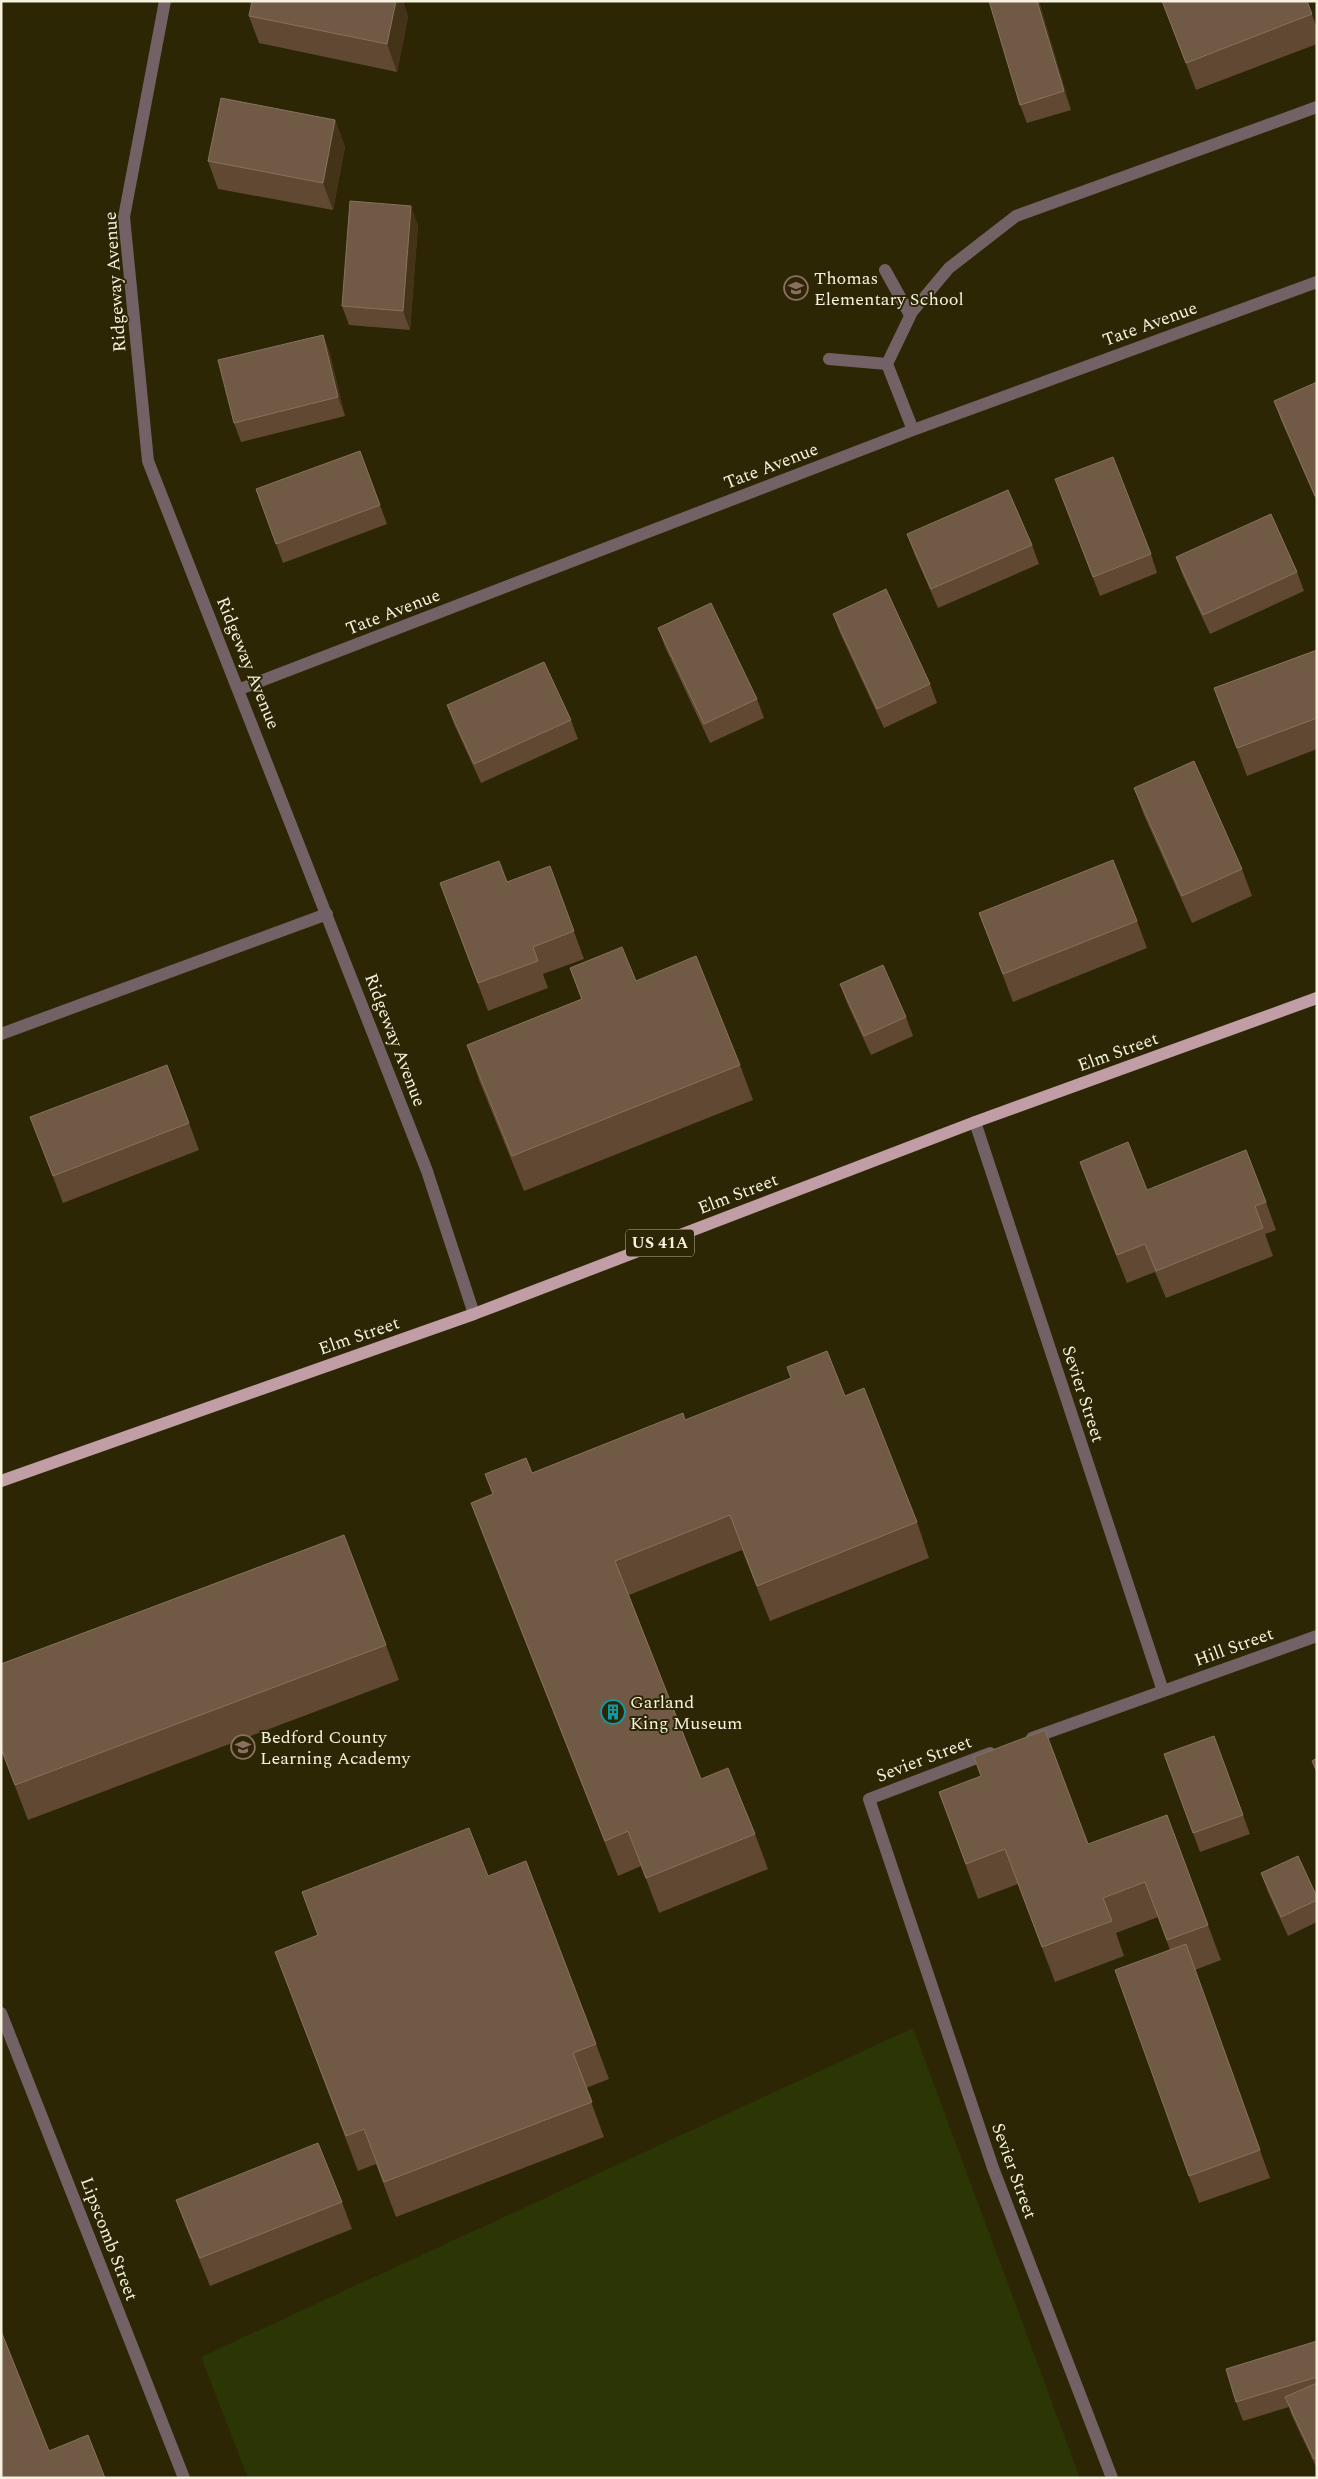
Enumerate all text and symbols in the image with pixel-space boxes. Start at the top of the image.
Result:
street label: Ridgeway Avenue [97,211,133,353]
place label: Thomas Elementary School [814,265,964,313]
school or university icon: Thomas Elementary School [783,275,809,301]
street label: Tate Avenue [1099,294,1201,354]
street label: Tate Avenue [720,436,822,496]
street label: Tate Avenue [342,582,444,642]
street label: Ridgeway Avenue [209,593,287,733]
street label: Ridgeway Avenue [357,969,433,1111]
street label: Elm Street [1074,1025,1162,1079]
street label: Elm Street [694,1166,782,1222]
road number: US 41A [626,1230,694,1256]
street label: Elm Street [315,1310,403,1362]
street label: Sevier Street [1055,1342,1111,1446]
street label: Hill Street [1191,1620,1277,1674]
place label: Garland King Museum [630,1689,743,1737]
building icon: Garland King Museum [600,1699,626,1725]
place label: Bedford County Learning Academy [260,1724,411,1772]
street label: Sevier Street [872,1728,976,1790]
school or university icon: Bedford County Learning Academy [230,1734,256,1760]
street label: Sevier Street [984,2119,1044,2223]
street label: Lipscomb Street [73,2173,145,2305]

